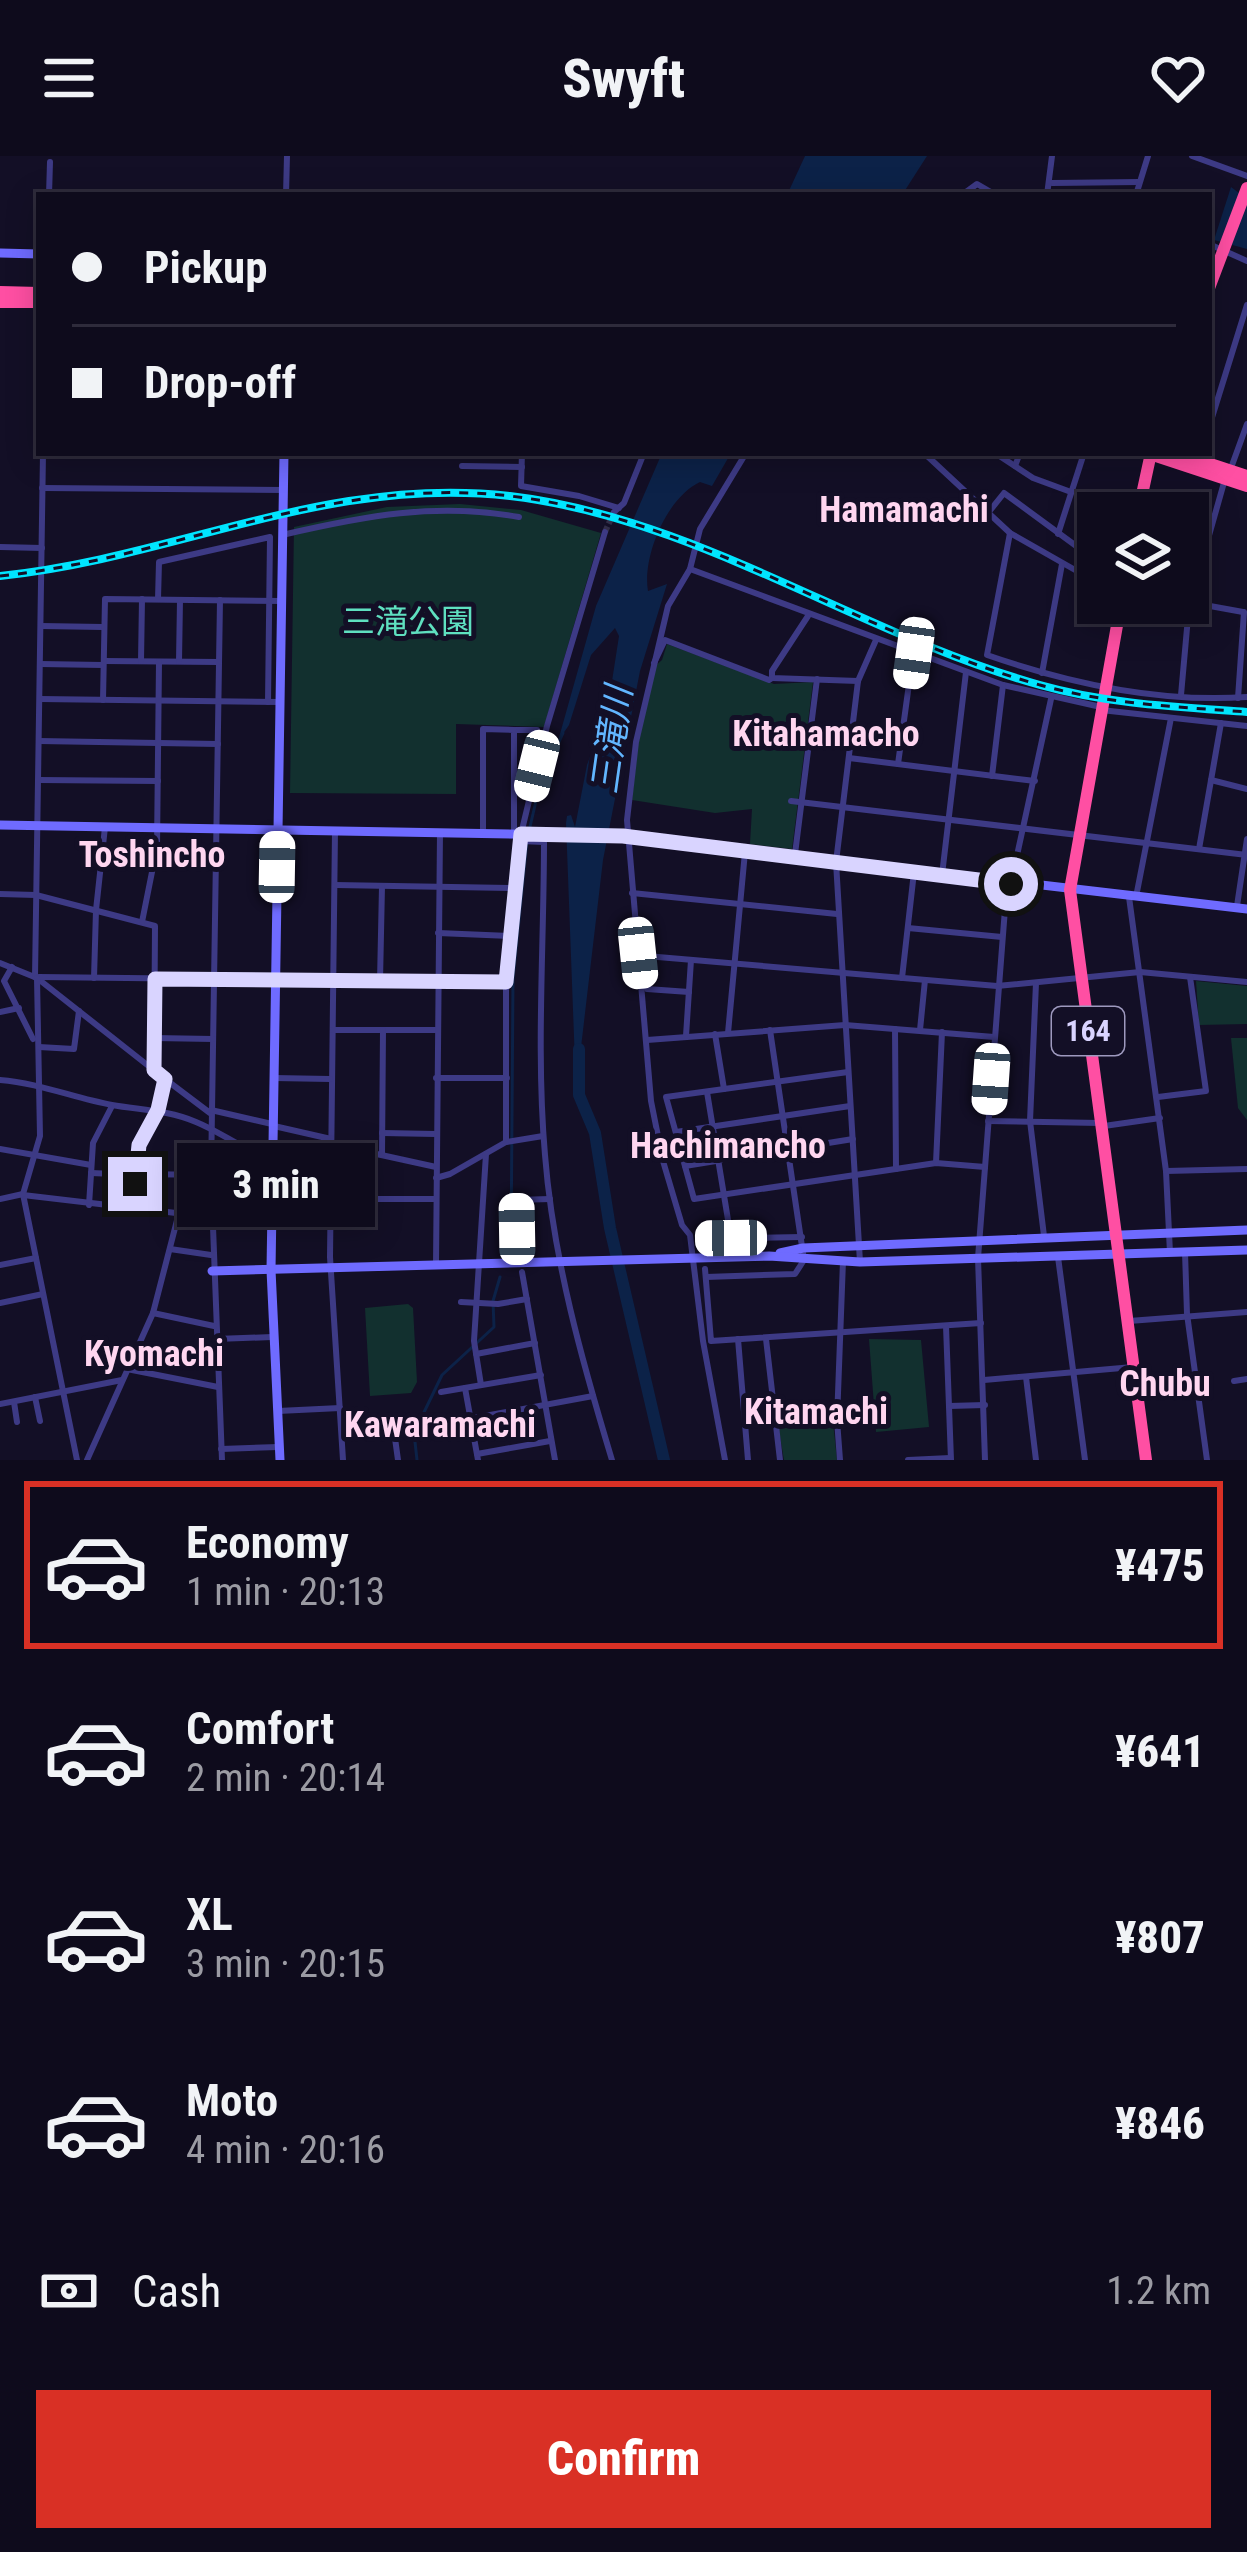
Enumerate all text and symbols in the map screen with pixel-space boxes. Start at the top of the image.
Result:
icon: menu [36,45,102,111]
icon: heart [1145,45,1211,111]
text: Swyft [562,47,685,110]
text: Pickup [144,241,268,294]
text: Drop-off [144,356,296,409]
district label: Hamamachi [819,489,989,531]
map controls [1077,492,1209,624]
button: layers [1077,492,1209,624]
park label: 三滝公園 [342,602,474,641]
car [891,615,937,691]
water label: 三滝川 [584,680,641,797]
district label: Kitahamacho [732,713,920,755]
car [511,727,563,805]
car [258,831,296,903]
district label: Toshincho [79,834,225,876]
route start [984,857,1038,911]
car [616,915,660,991]
road number: 164 [1052,1007,1124,1055]
car [971,1042,1011,1116]
district label: Hachimancho [630,1125,826,1167]
callout: 3 min [177,1142,375,1226]
route end [108,1157,162,1211]
text: 3 min [233,1162,319,1208]
car [498,1193,536,1265]
car [695,1219,767,1257]
district label: Kyomachi [84,1333,224,1375]
district label: Chubu [1119,1363,1211,1405]
district label: Kitamachi [744,1391,888,1433]
district label: Kawaramachi [344,1404,536,1446]
icon: car [42,1511,150,1619]
text: Economy [186,1516,349,1569]
text: ¥475 [1115,1539,1205,1592]
text: 1 min · 20:13 [186,1569,385,1615]
icon: car [42,1697,150,1805]
text: Comfort [186,1702,334,1755]
text: ¥641 [1115,1725,1205,1778]
text: 2 min · 20:14 [186,1755,385,1801]
icon: car [42,1883,150,1991]
text: XL [186,1888,233,1941]
text: ¥807 [1115,1911,1205,1964]
text: 3 min · 20:15 [186,1941,385,1987]
icon: car [42,2069,150,2177]
text: Moto [186,2074,278,2127]
text: ¥846 [1115,2097,1205,2150]
text: 4 min · 20:16 [186,2127,385,2173]
icon: cash [36,2258,102,2324]
text: Cash [132,2265,221,2318]
text: 1.2 km [1106,2268,1211,2314]
button: Confirm [36,2390,1211,2528]

